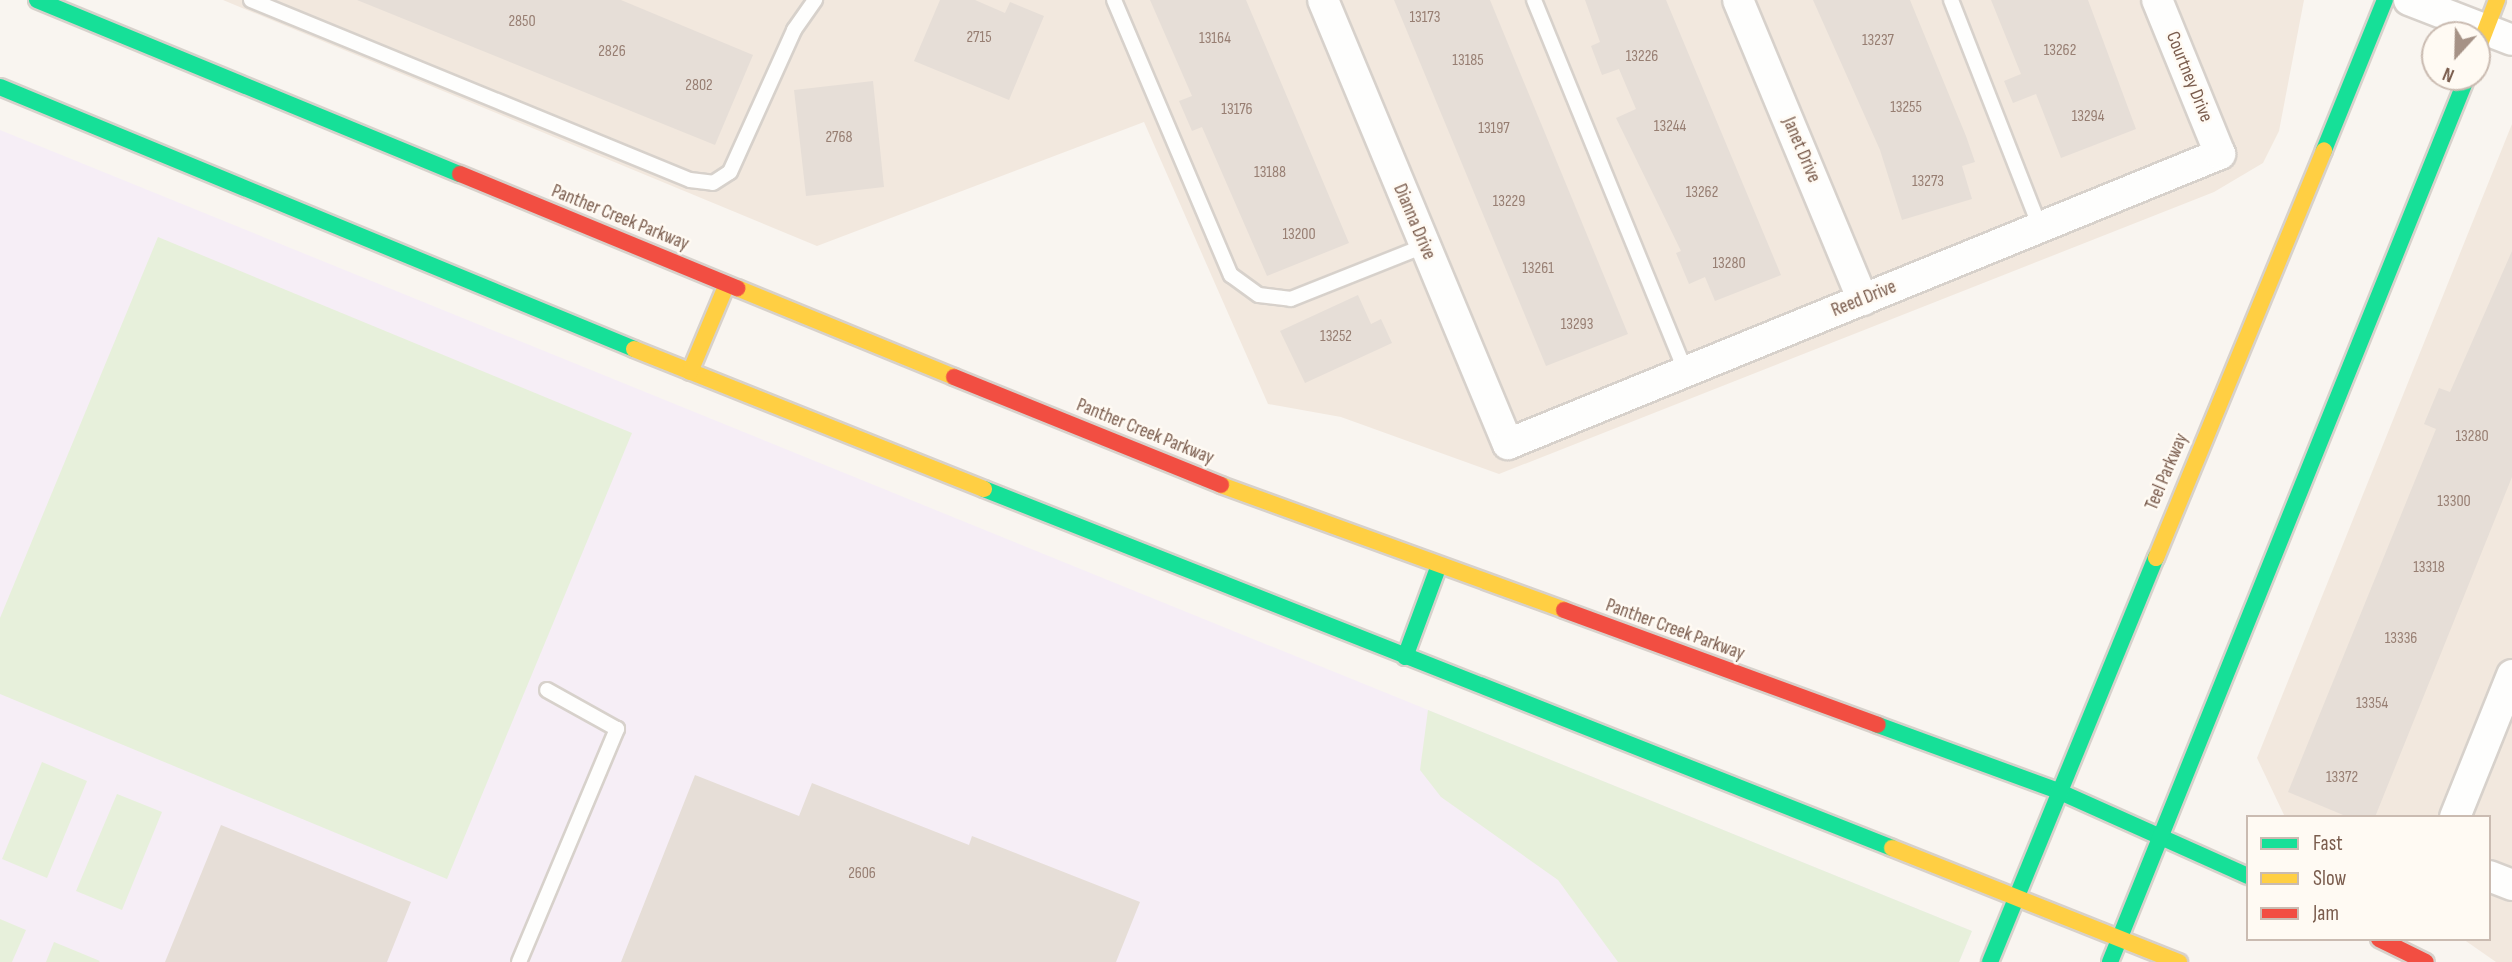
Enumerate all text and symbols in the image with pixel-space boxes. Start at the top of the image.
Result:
house number: 13173 [1410,8,1440,28]
house number: 2850 [508,12,536,32]
north arrow [2421,21,2491,91]
house number: 2715 [966,28,992,48]
street label: Courtney Drive [2161,28,2217,126]
house number: 13164 [1199,29,1231,49]
house number: 13237 [1862,31,1894,51]
house number: 13262 [2044,41,2076,61]
house number: 2826 [598,42,626,62]
house number: 13226 [1626,47,1658,67]
house number: 13185 [1452,51,1484,71]
text: N [2440,62,2458,87]
house number: 2802 [685,76,713,96]
house number: 13255 [1890,98,1922,118]
house number: 13176 [1221,100,1253,120]
house number: 13294 [2072,107,2104,127]
street label: Janet Drive [1777,114,1825,186]
house number: 13244 [1654,117,1686,137]
house number: 13197 [1478,119,1510,139]
house number: 2768 [825,128,853,148]
house number: 13188 [1254,163,1286,183]
house number: 13273 [1912,172,1944,192]
street label: Panther Creek Parkway [548,180,692,256]
street label: Dianna Drive [1388,181,1440,263]
house number: 13262 [1686,183,1718,203]
house number: 13229 [1493,192,1525,212]
house number: 13200 [1282,225,1316,245]
house number: 13280 [1712,254,1746,274]
house number: 13261 [1522,259,1554,279]
street label: Reed Drive [1828,276,1900,322]
house number: 13293 [1561,315,1593,335]
house number: 13252 [1320,327,1352,347]
street label: Panther Creek Parkway [1073,394,1217,470]
house number: 13280 [2455,427,2489,447]
street label: Teel Parkway [2141,430,2193,514]
house number: 13300 [2437,492,2471,512]
house number: 13318 [2413,558,2445,578]
street label: Panther Creek Parkway [1603,594,1747,666]
house number: 13336 [2385,629,2417,649]
house number: 13354 [2356,694,2388,714]
house number: 13372 [2326,768,2358,788]
legend [2246,815,2491,941]
text: Fast [2313,831,2343,856]
house number: 2606 [848,864,876,884]
text: Slow [2313,866,2346,891]
text: Jam [2313,901,2339,926]

